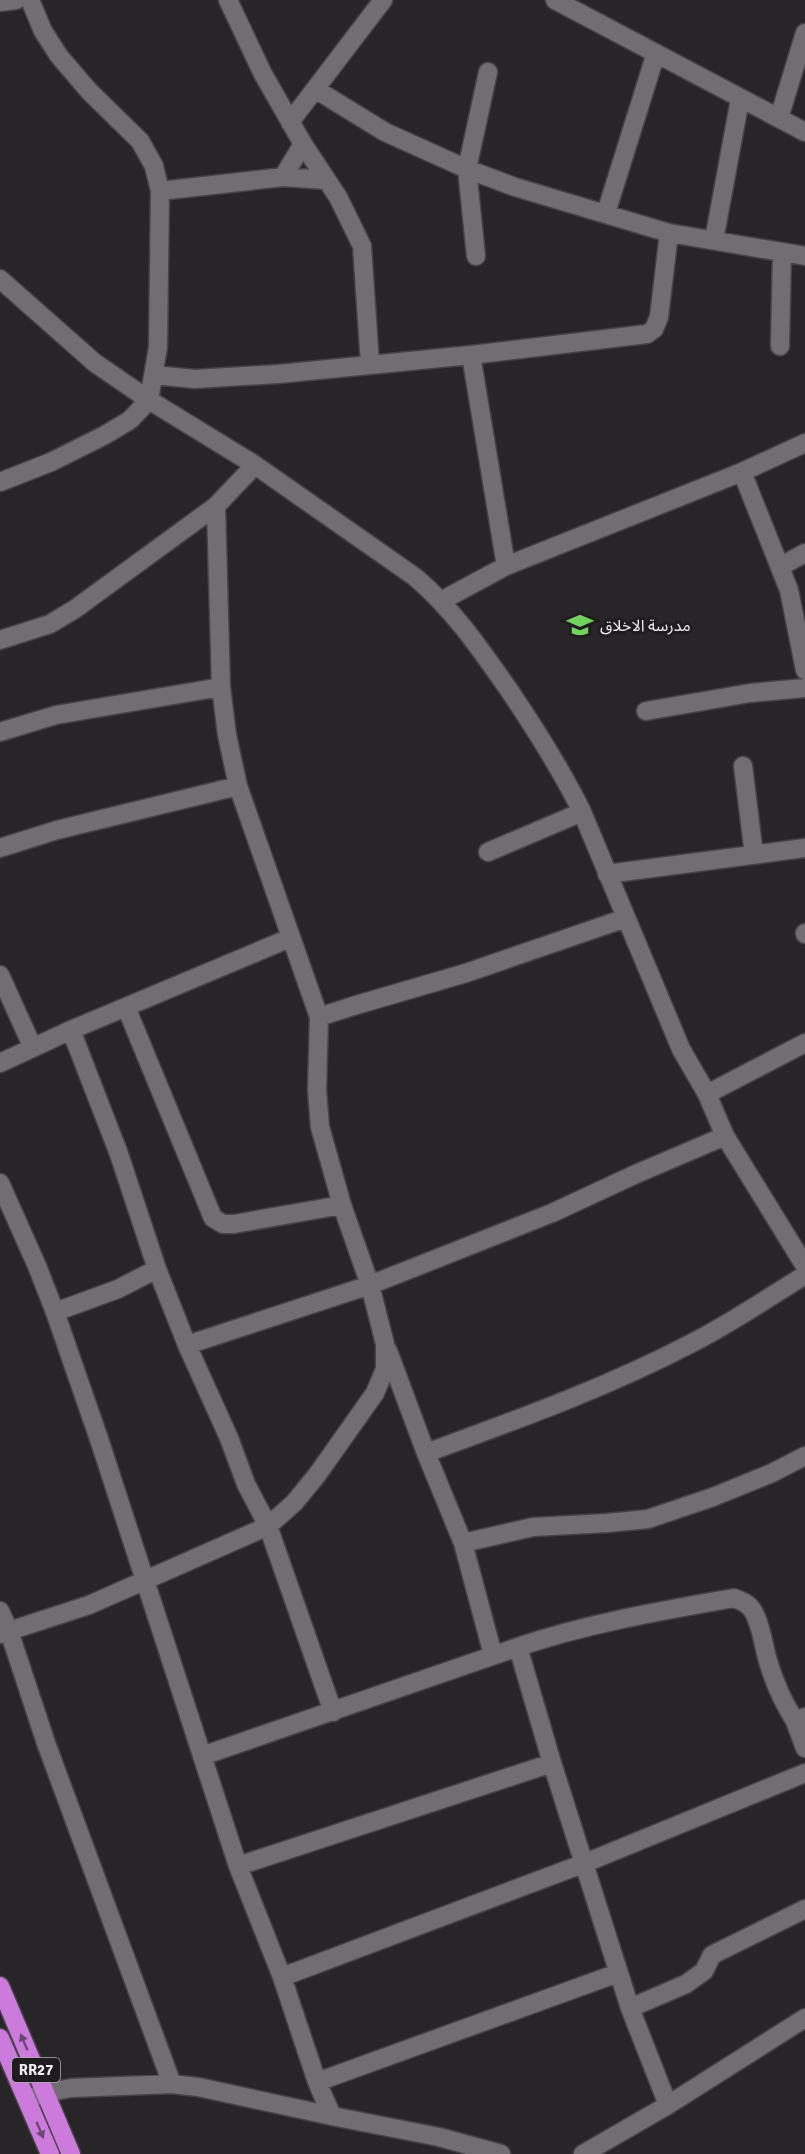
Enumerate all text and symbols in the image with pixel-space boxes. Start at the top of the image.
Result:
school or university icon: مدرسة الاخلاق [565,610,595,640]
place label: مدرسة الاخلاق [600,616,691,636]
one-way arrow [19,2033,28,2051]
road number: RR27 [12,2058,60,2082]
one-way arrow [35,2121,45,2139]

